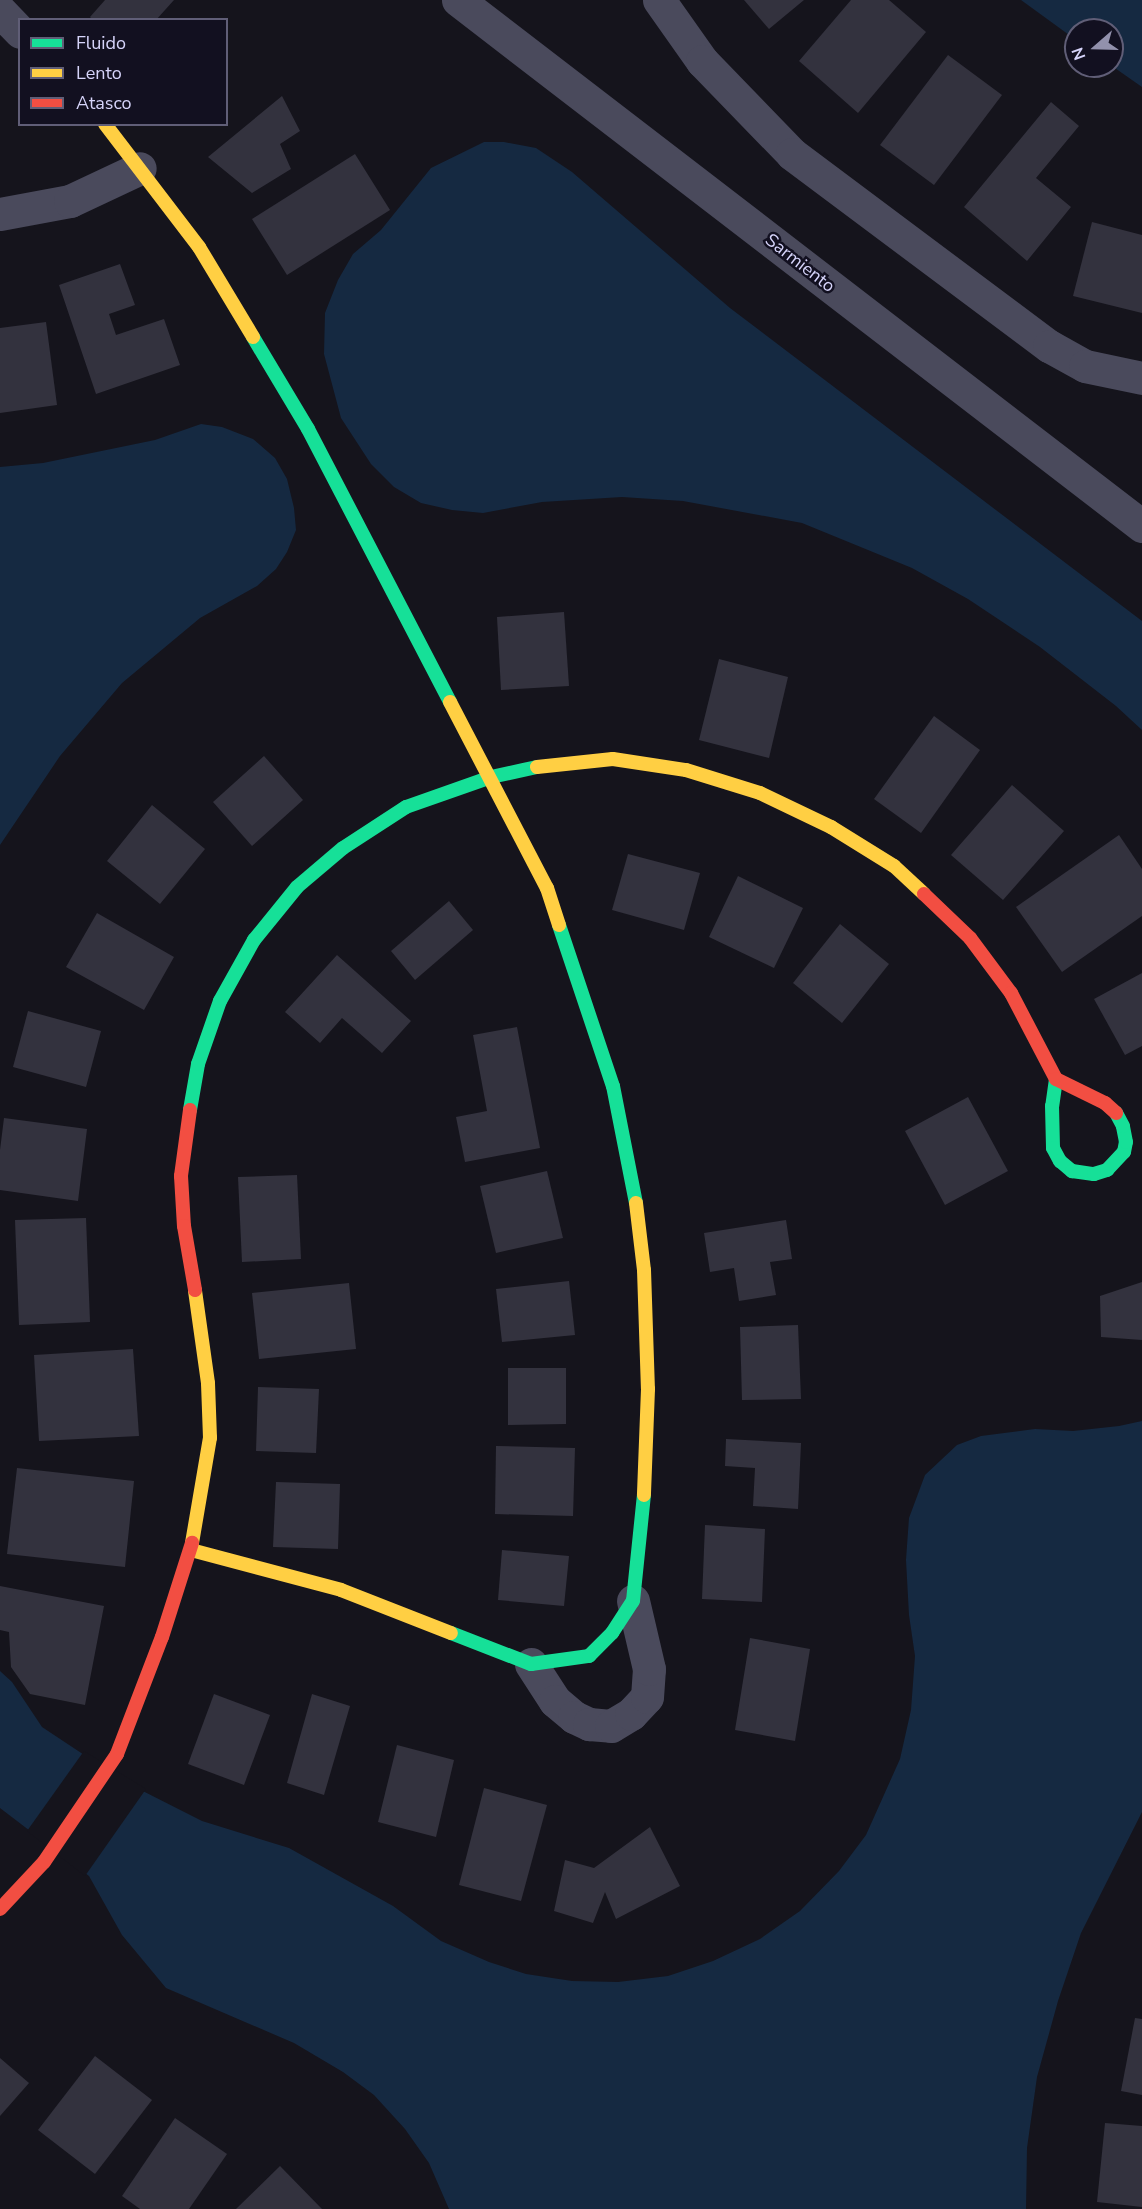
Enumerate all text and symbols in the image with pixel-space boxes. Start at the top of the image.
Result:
legend [18,18,228,126]
north arrow [1064,18,1124,78]
text: Fluido [76,31,126,55]
text: N [1067,44,1091,63]
text: Lento [76,61,122,85]
text: Atasco [76,91,132,115]
street label: Sarmiento [761,229,839,297]

